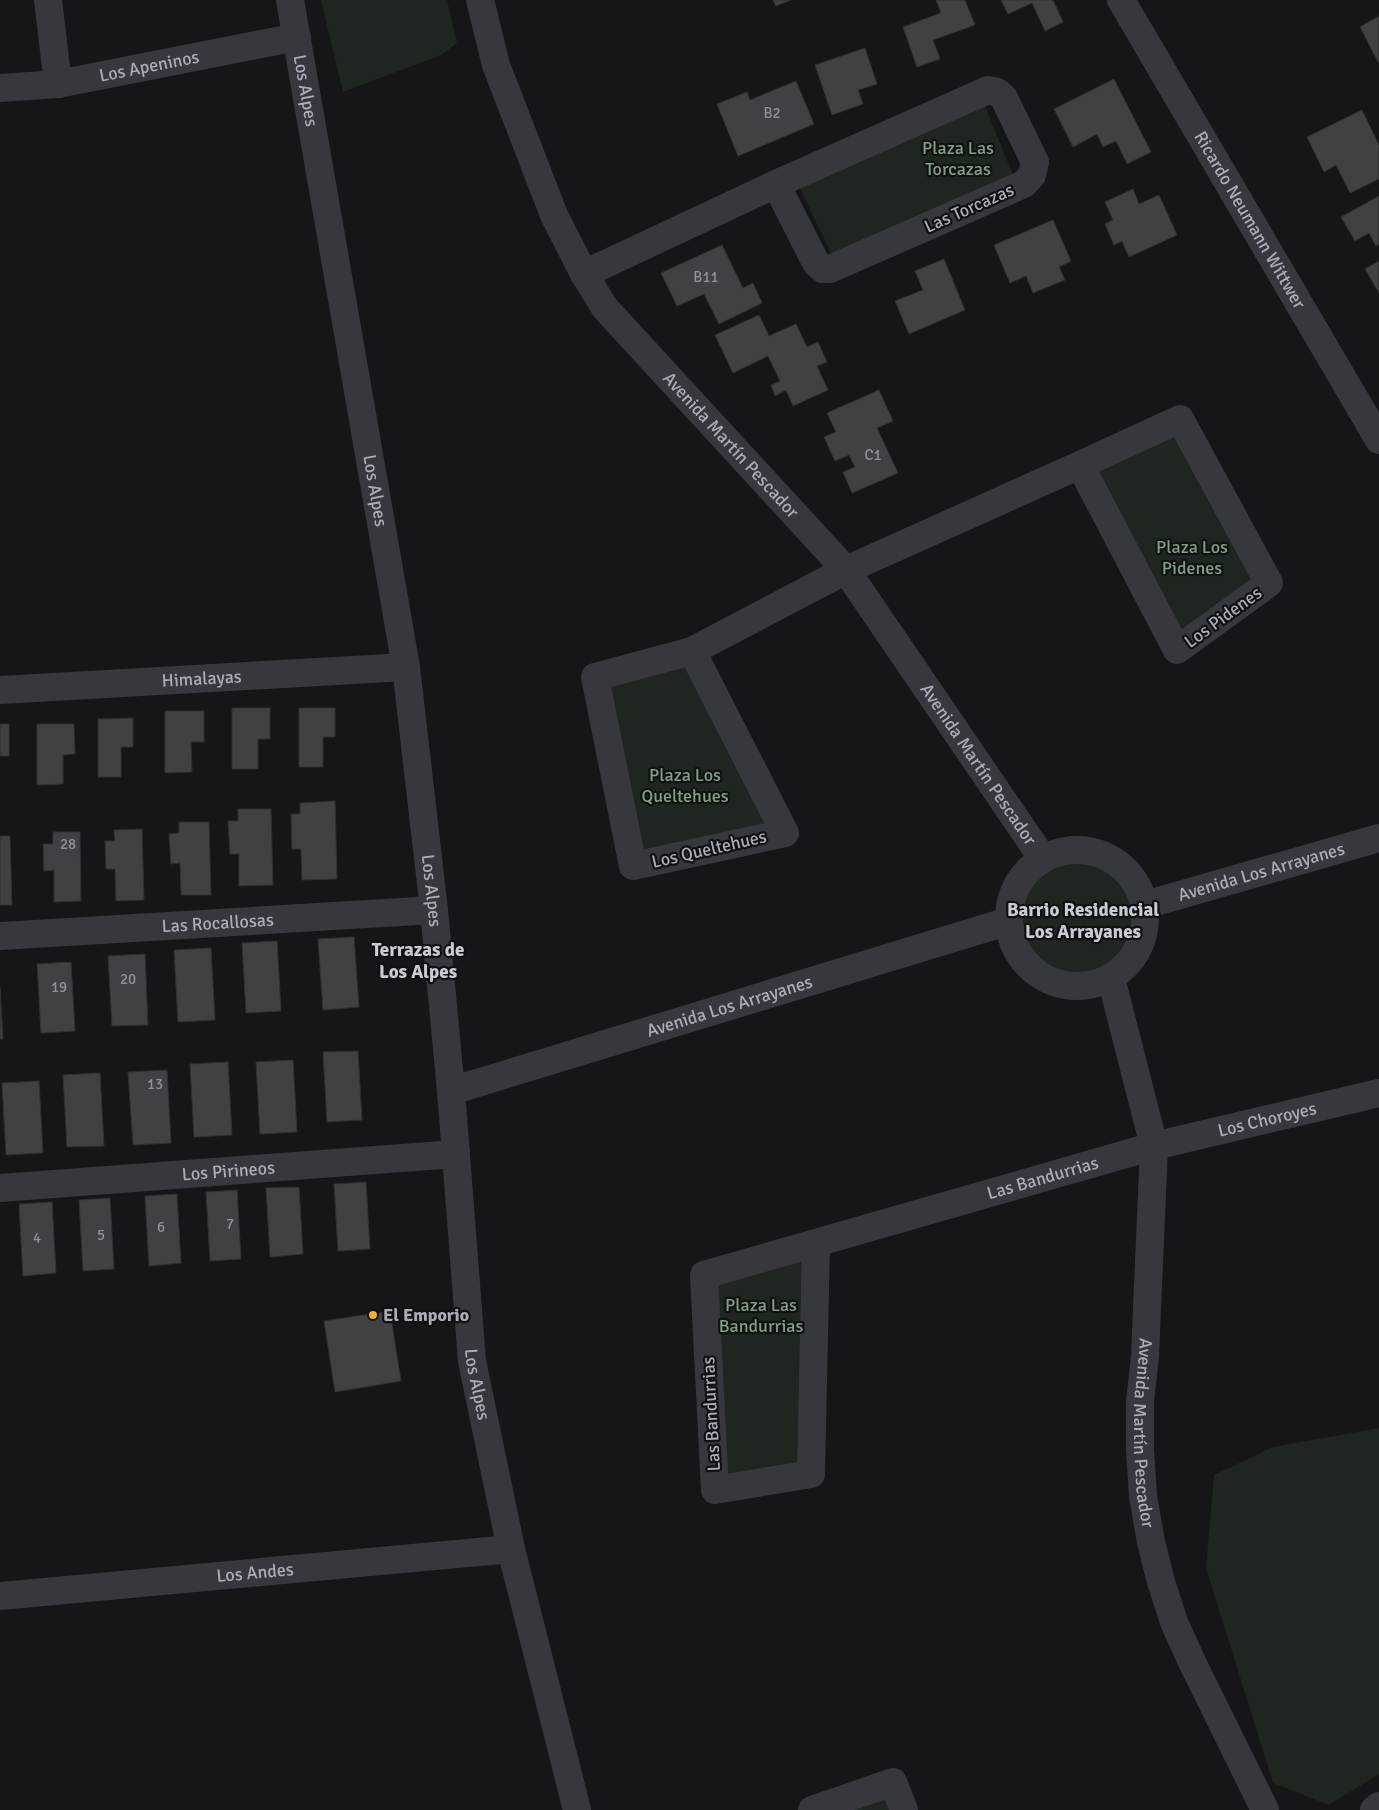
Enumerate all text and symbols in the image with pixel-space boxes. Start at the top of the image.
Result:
street label: Los Apeninos [97,45,201,87]
street label: Los Alpes [289,53,323,128]
house number: B2 [763,104,781,122]
street label: Ricardo Neumann Wittwer [1189,127,1311,313]
park label: Plaza Las Torcazas [922,137,994,180]
street label: Las Torcazas [921,178,1017,238]
house number: B11 [693,268,719,286]
street label: Avenida Martín Pescador [658,367,804,523]
house number: C1 [864,446,882,464]
street label: Los Alpes [358,453,392,528]
park label: Plaza Los Pidenes [1156,536,1228,579]
street label: Los Pidenes [1180,581,1266,652]
street label: Himalayas [161,665,242,692]
street label: Avenida Martín Pescador [916,679,1041,850]
park label: Plaza Los Queltehues [641,764,729,807]
street label: Los Queltehues [649,825,769,873]
house number: 28 [60,835,76,853]
street label: Avenida Los Arrayanes [1175,837,1347,906]
street label: Los Alpes [417,853,447,928]
district label: Barrio Residencial Los Arrayanes [1007,898,1159,944]
street label: Las Rocallosas [161,909,274,937]
district label: Terrazas de Los Alpes [372,938,464,984]
house number: 20 [120,970,136,988]
street label: Avenida Los Arrayanes [644,971,815,1042]
house number: 19 [51,978,67,996]
house number: 13 [147,1075,163,1093]
street label: Los Choroyes [1216,1097,1319,1142]
street label: Las Bandurrias [984,1151,1101,1204]
street label: Los Pirineos [181,1157,276,1185]
house number: 7 [226,1215,234,1233]
house number: 6 [157,1218,165,1236]
house number: 5 [97,1226,105,1244]
house number: 4 [33,1229,41,1247]
park label: Plaza Las Bandurrias [719,1294,803,1337]
place label: El Emporio [383,1304,469,1326]
marker: El Emporio [367,1309,379,1321]
street label: Avenida Martín Pescador [1129,1338,1159,1530]
street label: Los Alpes [460,1348,495,1422]
street label: Las Bandurrias [697,1356,725,1472]
street label: Los Andes [215,1558,295,1587]

